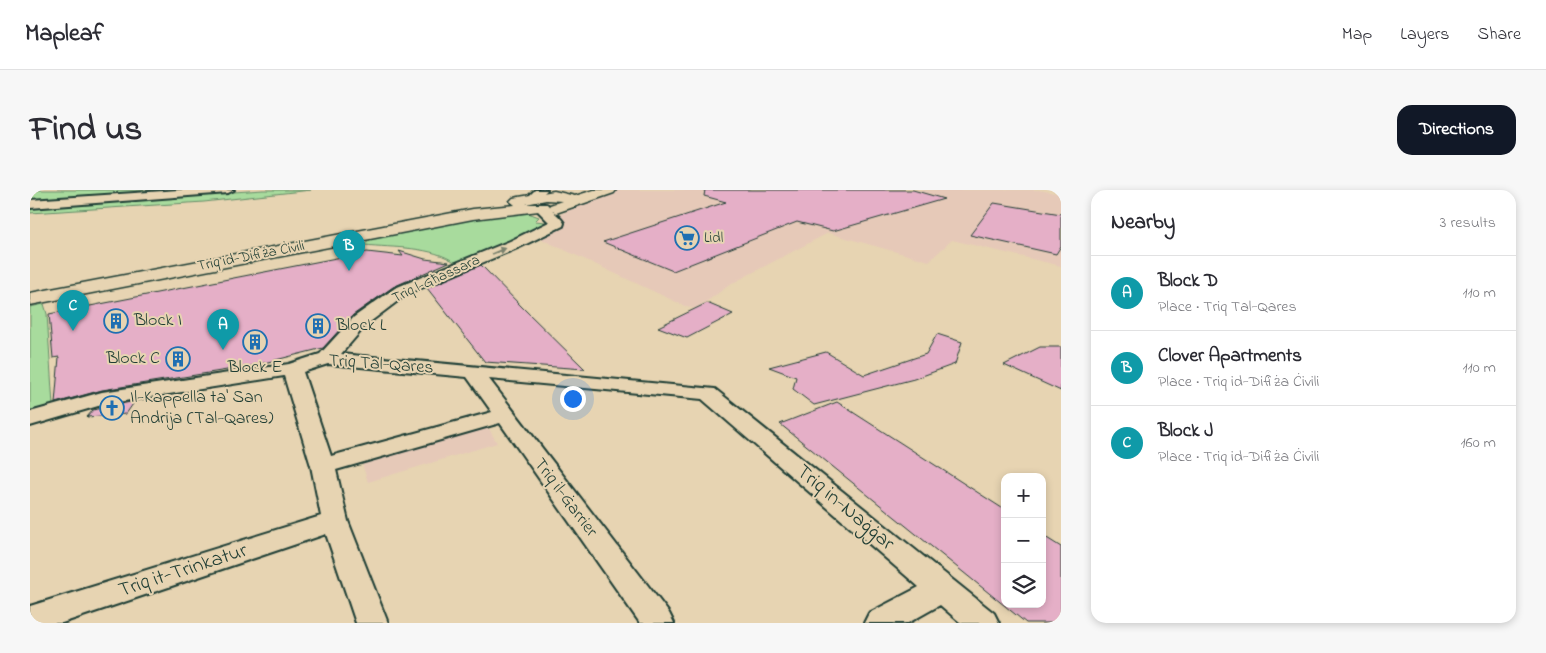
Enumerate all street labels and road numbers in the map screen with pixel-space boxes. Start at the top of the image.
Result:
street label: Triq id-Difiża Ċivili [195,235,307,277]
street label: Triq l-Għassara [388,249,484,309]
street label: Triq Tal-Qares [328,348,434,382]
street label: Triq il-Ġarrier [527,453,604,543]
street label: Triq in-Naġġar [788,458,901,560]
street label: Triq it-Trinkatur [115,536,252,606]

